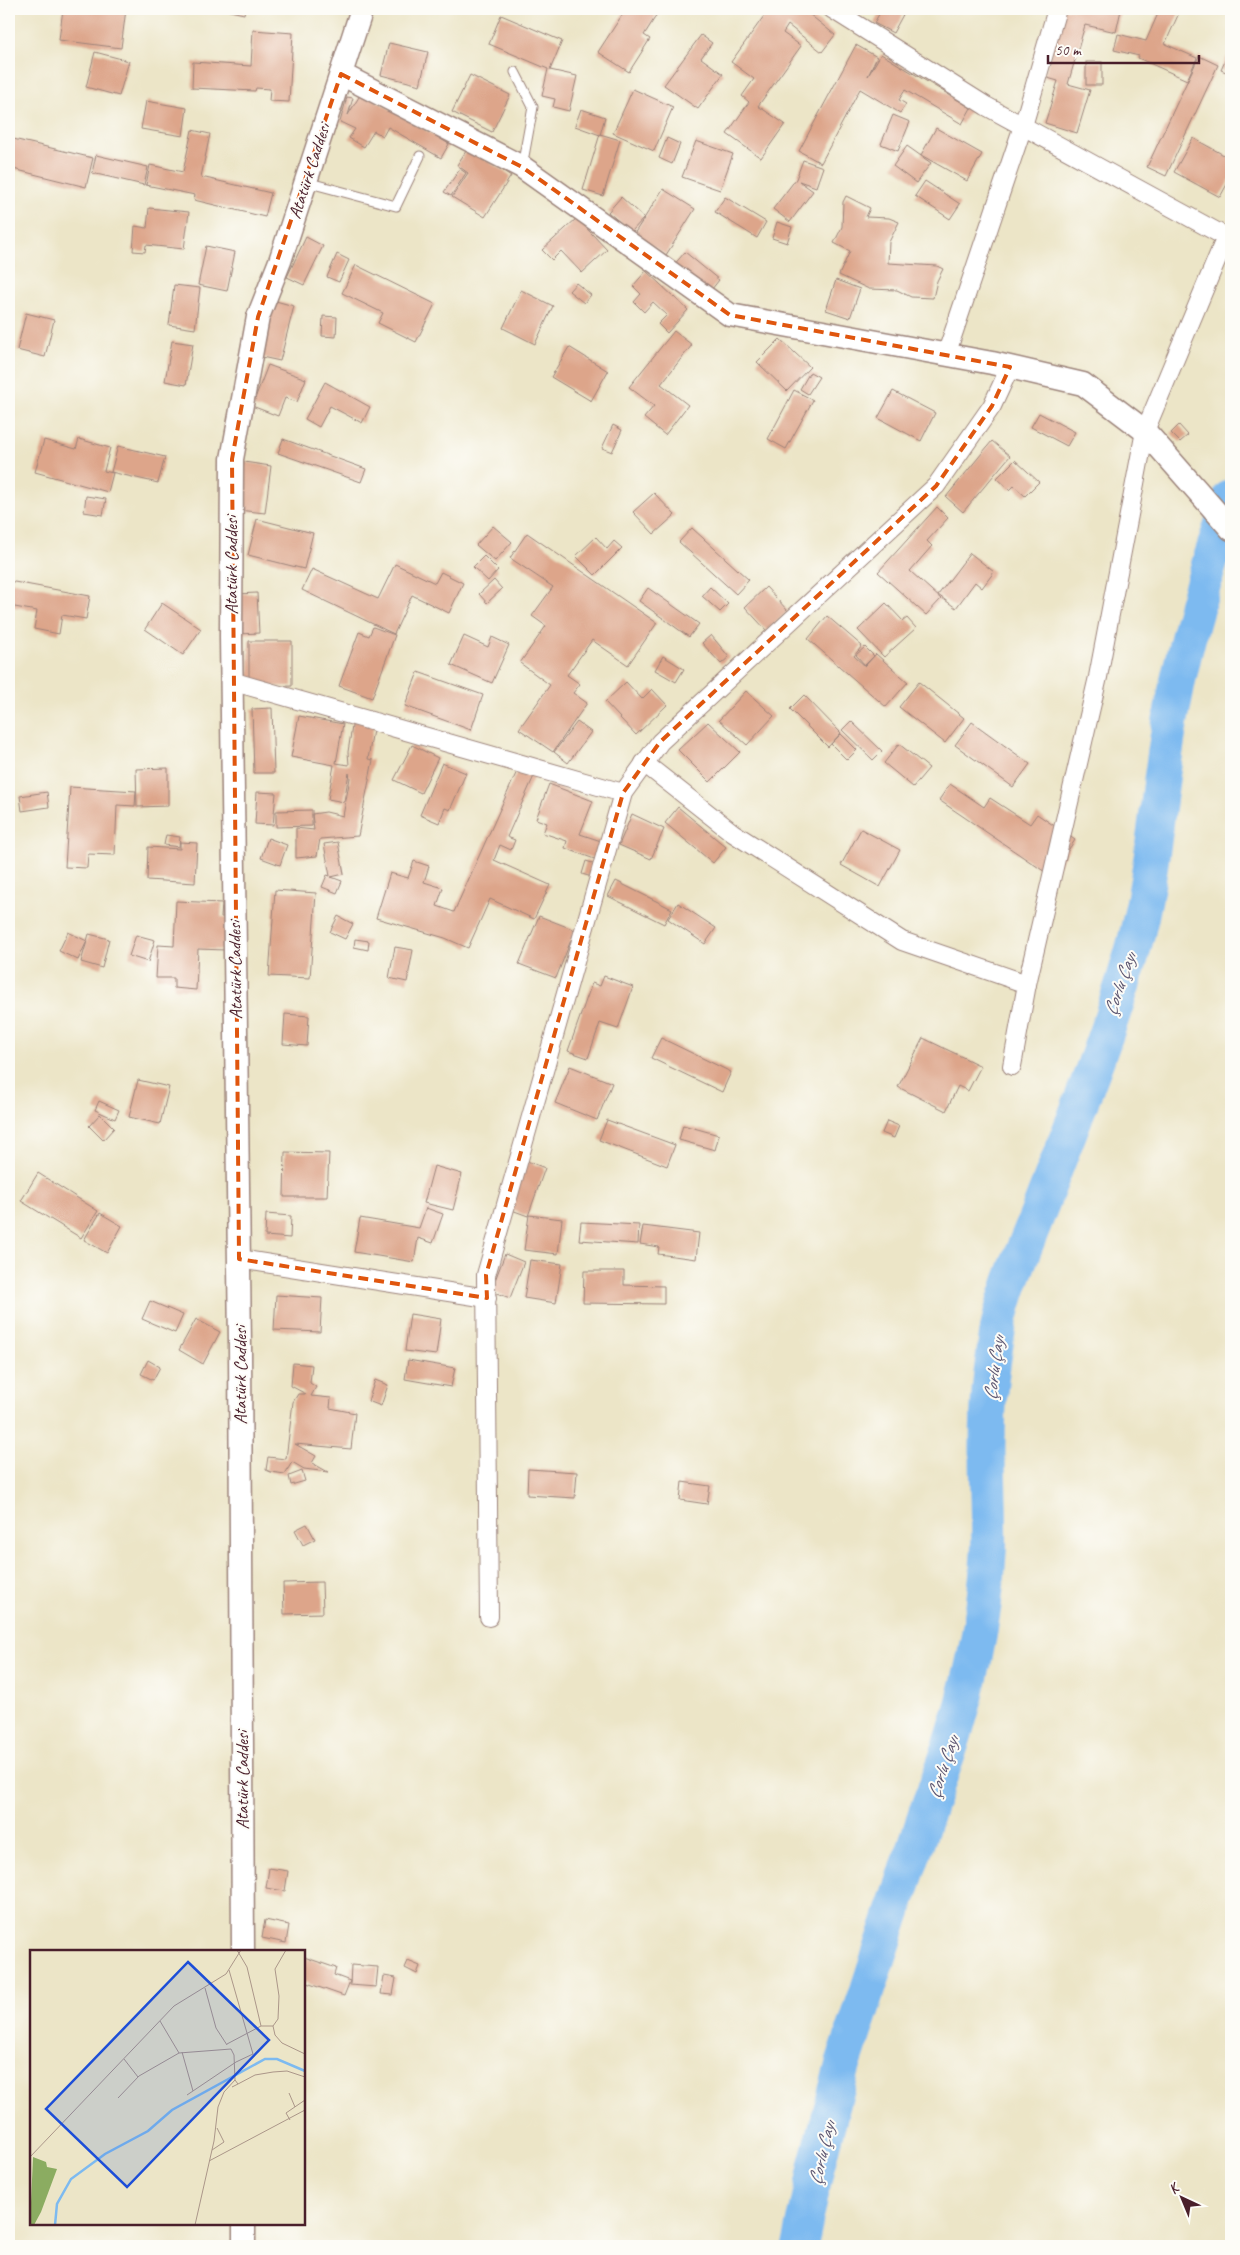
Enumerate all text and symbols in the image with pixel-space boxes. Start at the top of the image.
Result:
scale bar [1048,32,1199,64]
text: 50 m [1055,41,1082,60]
street label: Atatürk Caddesi [283,118,336,221]
street label: Atatürk Caddesi [220,513,242,614]
street label: Atatürk Caddesi [223,918,247,1020]
water label: Çorlu Çayı [1098,947,1143,1018]
street label: Atatürk Caddesi [229,1323,251,1424]
water label: Çorlu Çayı [978,1332,1010,1402]
street label: Atatürk Caddesi [231,1728,253,1829]
water label: Çorlu Çayı [922,1730,965,1801]
inset map [30,1950,305,2225]
water label: Çorlu Çayı [803,2116,842,2187]
north arrow [1158,2172,1208,2222]
text: K [1165,2178,1184,2198]

